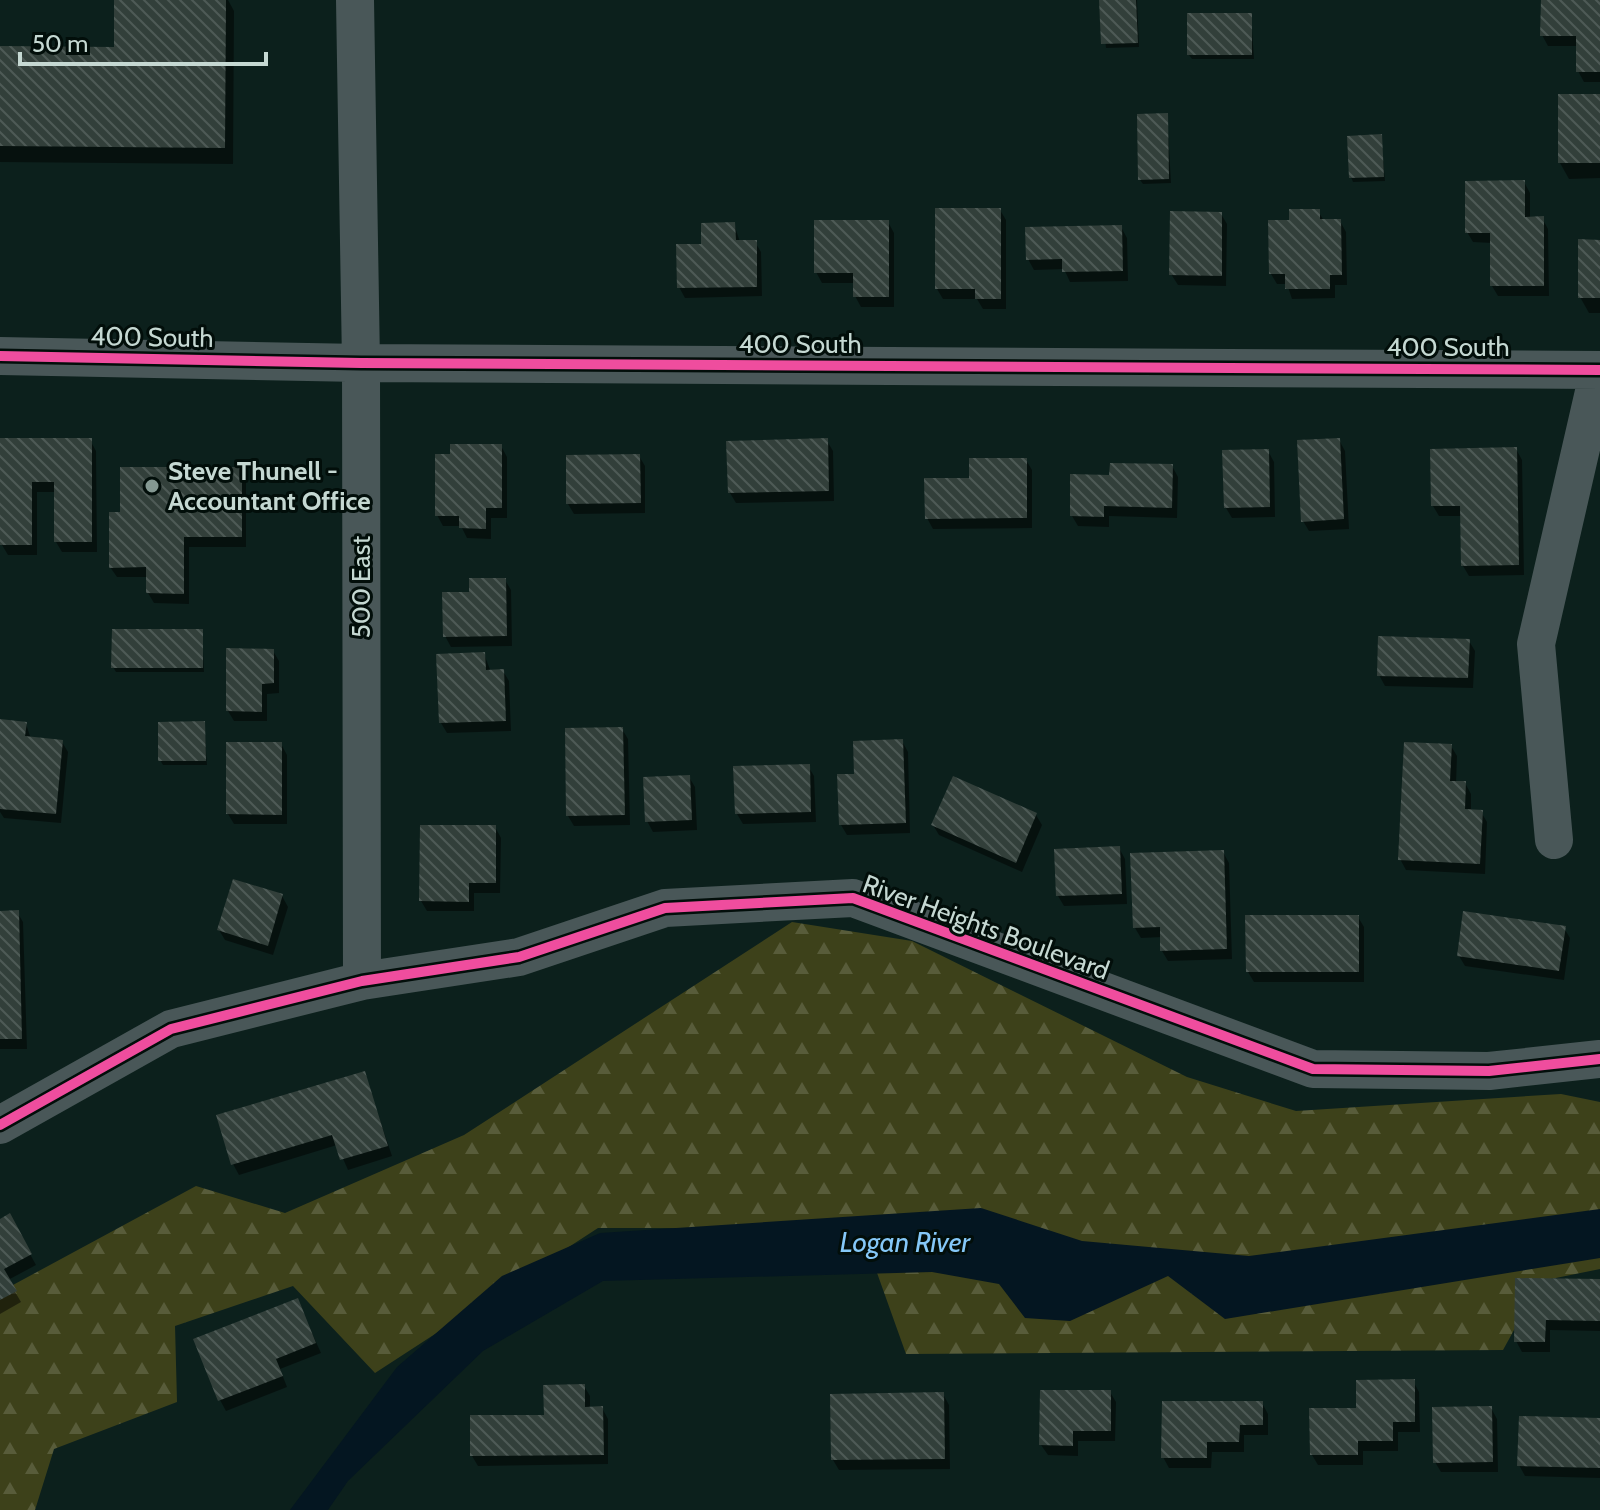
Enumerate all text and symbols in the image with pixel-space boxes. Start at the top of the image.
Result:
scale bar [20,16,266,66]
text: 50 m [32,29,88,58]
street label: 400 South [90,320,214,354]
street label: 400 South [738,328,862,360]
street label: 400 South [1386,331,1510,363]
place label: Steve Thunell - Accountant Office [168,455,371,517]
marker: Steve Thunell - Accountant Office [143,477,161,495]
street label: 500 East [345,535,377,638]
street label: River Heights Boulevard [858,867,1114,987]
water label: Logan River [840,1225,972,1259]

